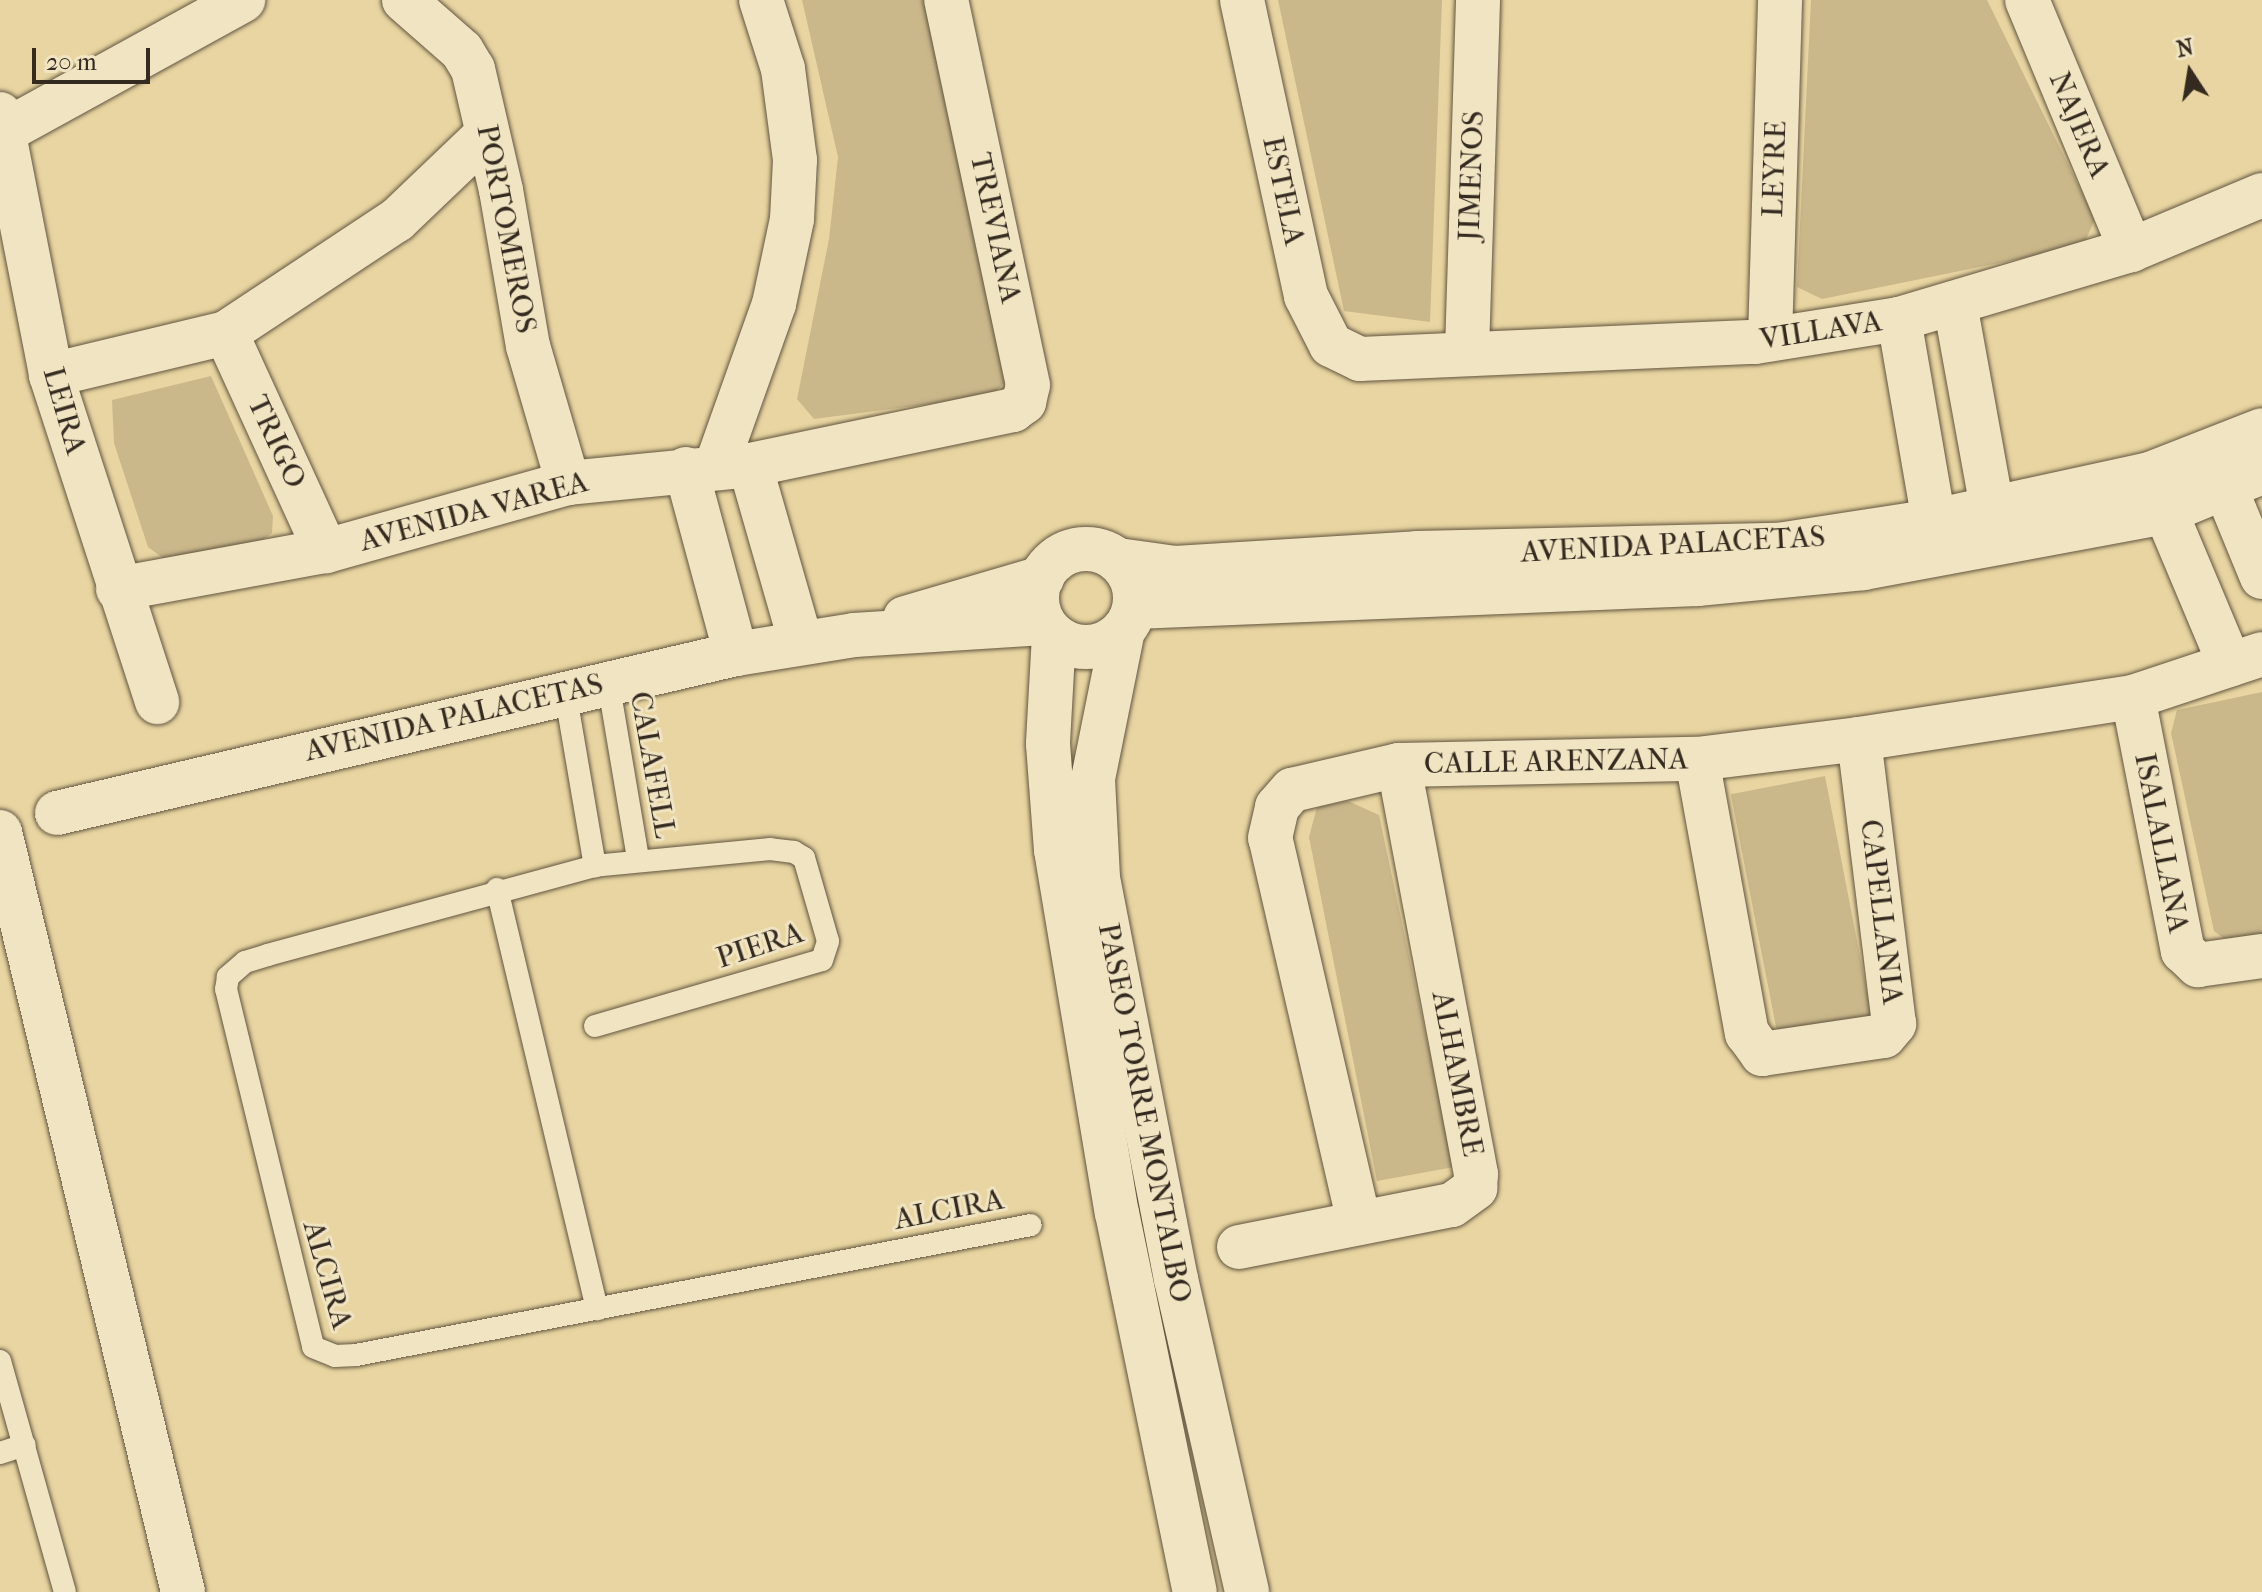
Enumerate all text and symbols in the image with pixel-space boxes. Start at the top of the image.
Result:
scale bar [36,32,154,82]
north arrow [2150,32,2230,112]
text: N [2174,34,2196,63]
text: 20 m [46,48,97,76]
street label: NAJERA [2041,67,2117,183]
street label: JIMENOS [1452,110,1492,242]
street label: LEYRE [1755,120,1795,218]
street label: PORTOMEROS [468,122,544,336]
street label: ESTELA [1254,133,1312,249]
street label: TREVIANA [962,150,1028,306]
street label: VILLAVA [1758,304,1884,358]
street label: LEIRA [34,363,94,459]
street label: TRIGO [239,390,313,494]
street label: AVENIDA VAREA [356,464,592,560]
street label: AVENIDA PALACETAS [1520,519,1826,571]
street label: AVENIDA PALACETAS [301,666,607,770]
street label: CALAFELL [621,689,683,841]
street label: CALLE ARENZANA [1424,742,1688,782]
street label: ISALALLANA [2126,750,2196,936]
street label: CAPELLANIA [1852,818,1910,1006]
street label: PIERA [712,915,808,977]
street label: PASEO TORRE MONTALBO [1090,920,1198,1306]
street label: ALHAMBRE [1423,988,1491,1160]
street label: ALCIRA [891,1182,1007,1238]
street label: ALCIRA [294,1217,360,1333]

